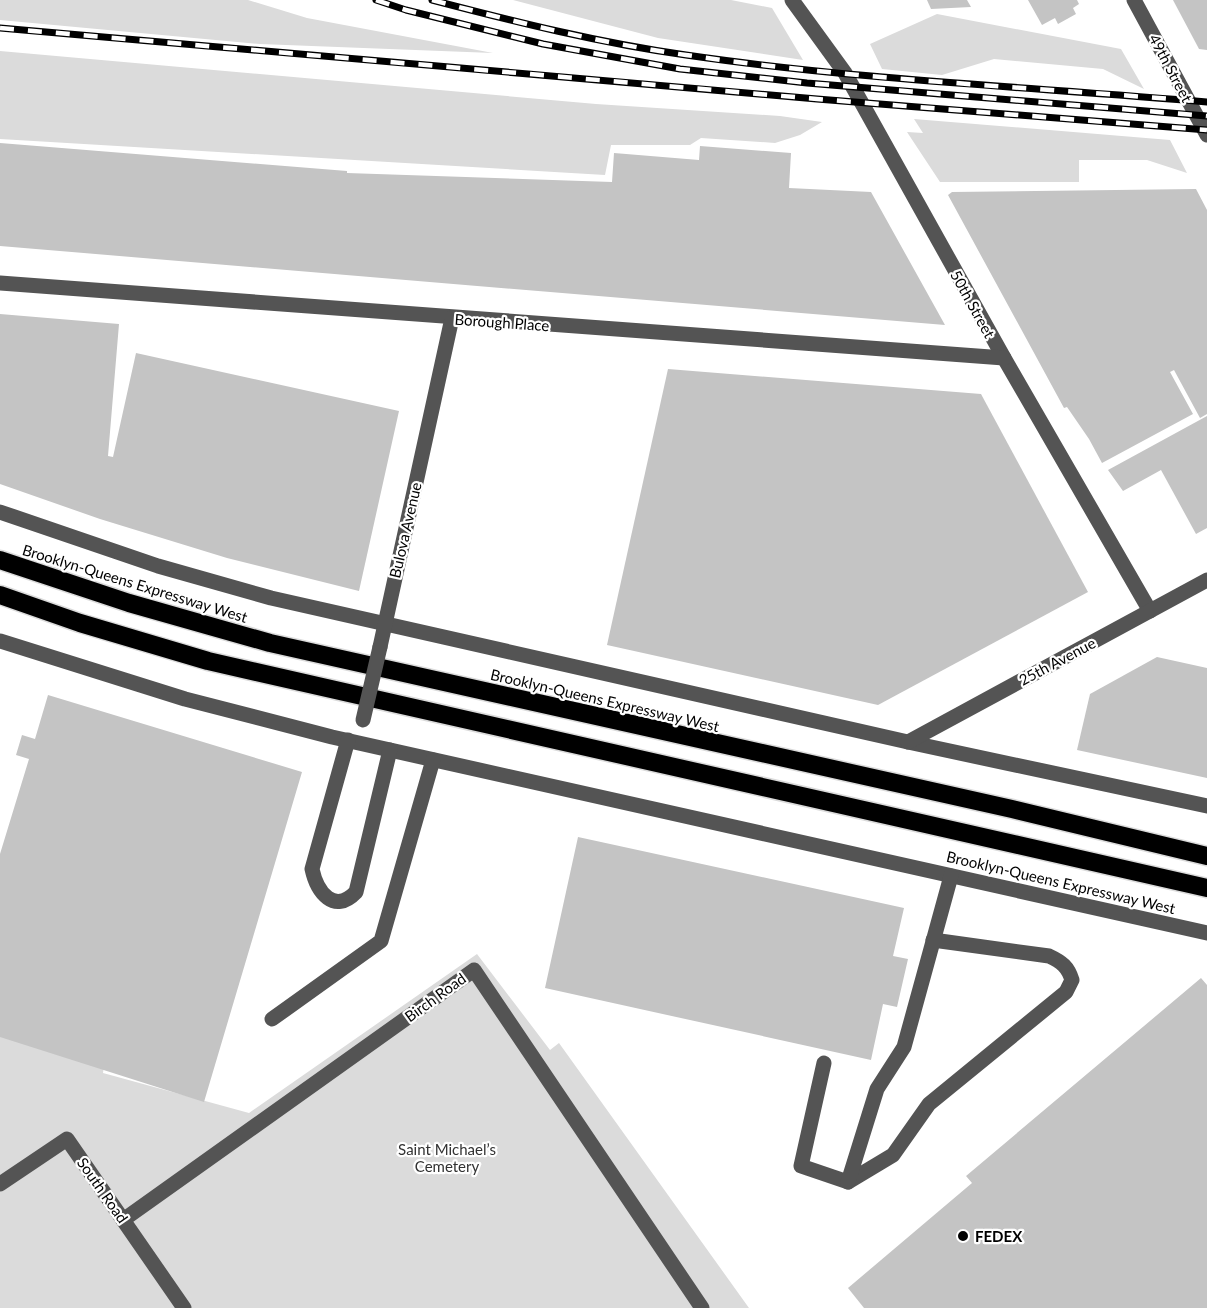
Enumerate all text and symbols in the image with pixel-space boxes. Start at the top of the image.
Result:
street label: 49th Street [1146,31,1197,106]
street label: 50th Street [947,267,999,341]
street label: Borough Place [454,310,550,334]
street label: Bulova Avenue [385,480,425,580]
street label: Brooklyn-Queens Expressway West [20,540,250,626]
street label: 25th Avenue [1016,633,1098,689]
street label: Brooklyn-Queens Expressway West [489,665,722,735]
street label: Brooklyn-Queens Expressway West [945,847,1178,917]
street label: Birch Road [401,969,469,1025]
park label: Saint Michael’s Cemetery [398,1140,496,1175]
street label: South Road [74,1154,132,1226]
place label: FEDEX [975,1227,1023,1245]
marker: FEDEX [956,1229,970,1243]

